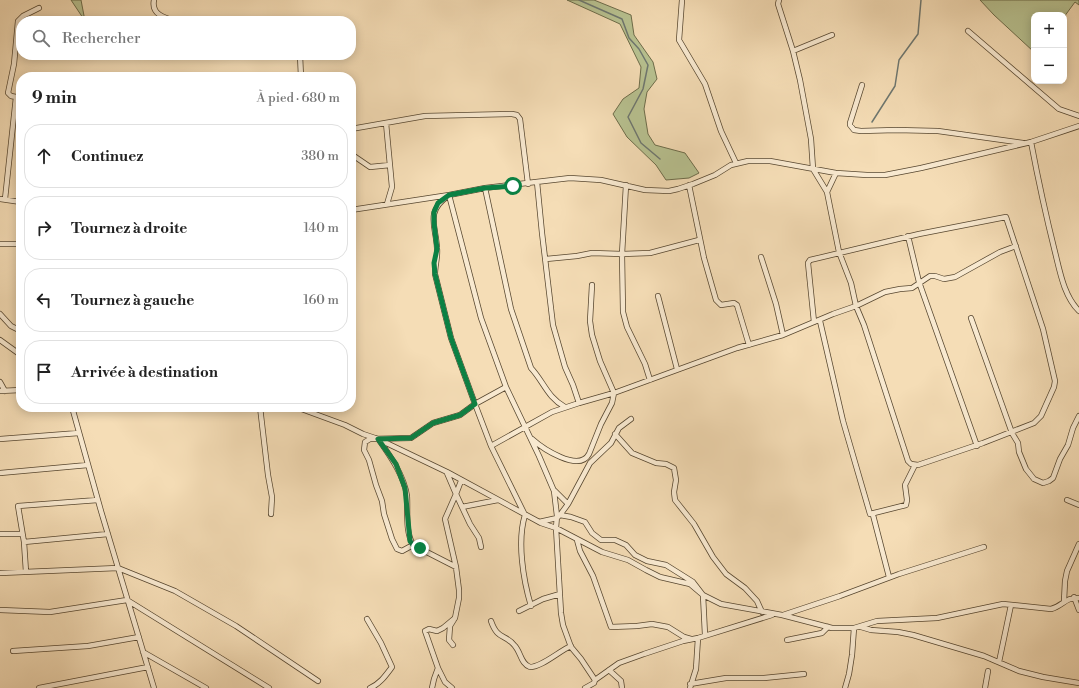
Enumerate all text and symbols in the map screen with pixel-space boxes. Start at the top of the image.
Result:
map controls [1031,12,1067,84]
button: + [1031,12,1067,48]
search box [16,16,356,60]
icon: search [30,27,52,49]
text: Rechercher [62,29,141,48]
button: − [1031,48,1067,84]
text: 9 min [32,87,77,109]
text: À pied · 680 m [257,90,340,106]
icon: ahead [33,145,55,167]
text: Continuez [71,147,143,166]
text: 380 m [301,148,339,164]
route start [504,177,522,195]
icon: right [33,217,55,239]
text: Tournez à droite [71,219,187,238]
text: 140 m [303,220,339,236]
icon: left [33,289,55,311]
text: Tournez à gauche [71,291,194,310]
text: 160 m [303,292,339,308]
icon: arrive [33,361,55,383]
text: Arrivée à destination [71,363,218,382]
route end [411,539,429,557]

